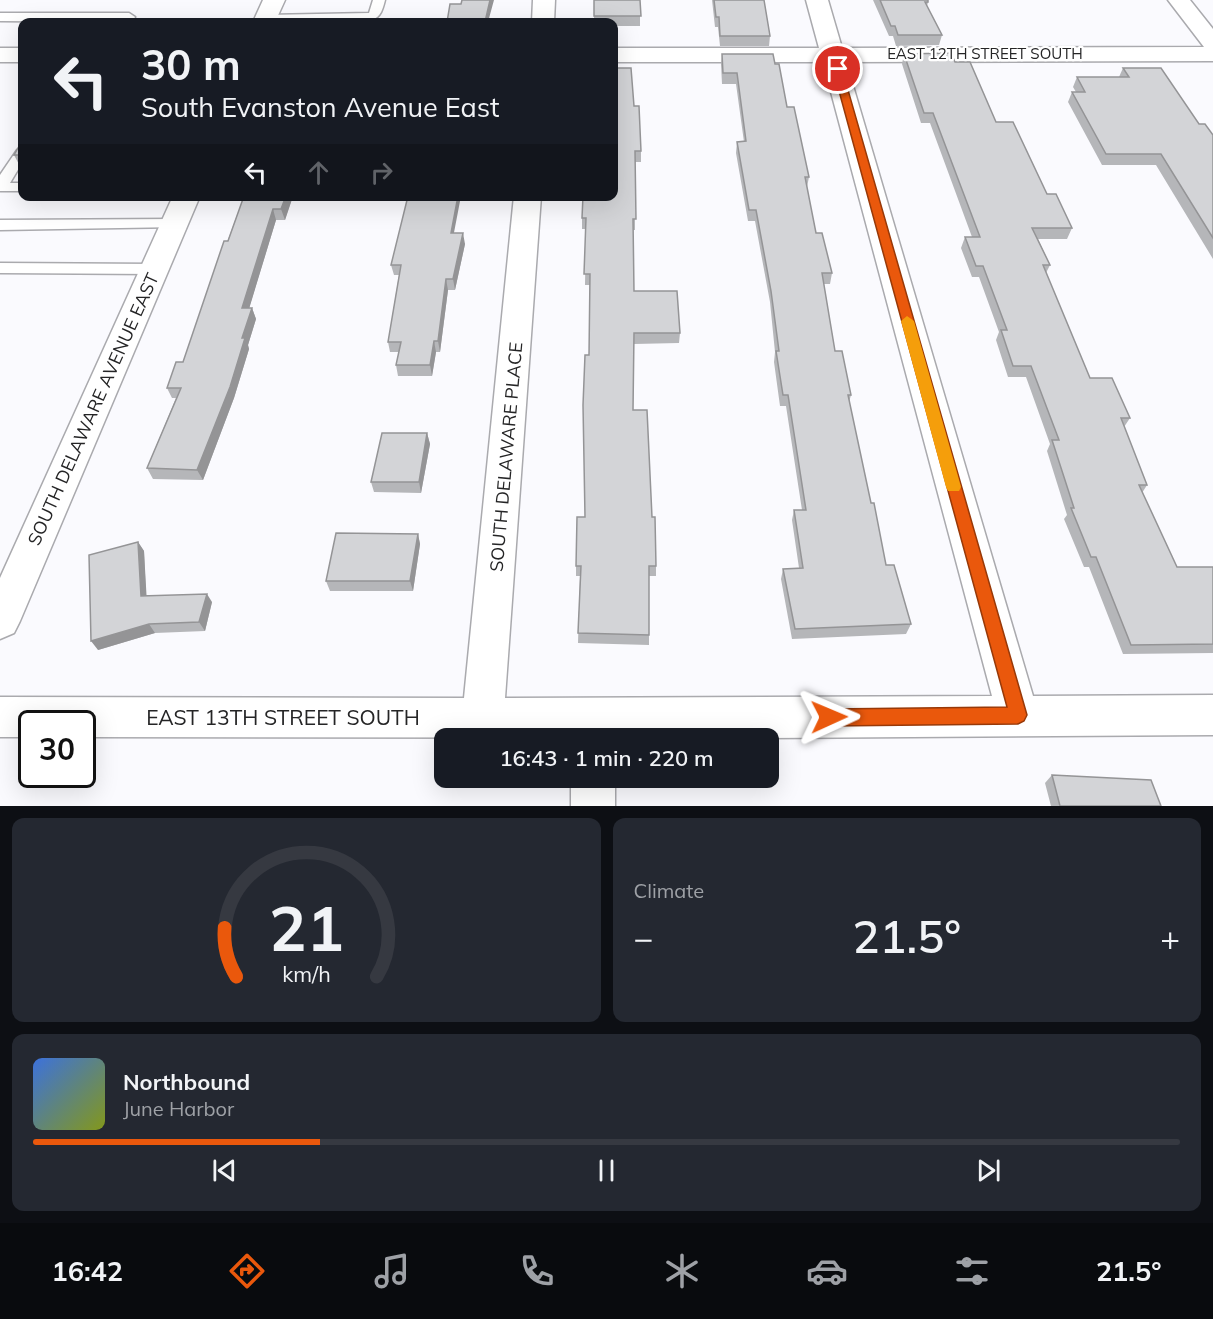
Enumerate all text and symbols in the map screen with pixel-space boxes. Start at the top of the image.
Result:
text: 30 m [141,38,241,91]
icon: left [42,42,120,120]
pin [812,43,863,94]
street label: EAST 12TH STREET SOUTH [887,44,1083,63]
icon: arrive [821,52,854,85]
text: South Evanston Avenue East [141,90,499,124]
icon: left [239,156,272,189]
icon: ahead [302,156,335,189]
icon: right [365,156,398,189]
street label: SOUTH DELAWARE AVENUE EAST [22,269,164,549]
street label: SOUTH DELAWARE PLACE [485,341,527,573]
position arrow [797,685,861,749]
street label: EAST 13TH STREET SOUTH [146,704,420,730]
speed limit sign: 30 [18,710,96,788]
text: 16:43 · 1 min · 220 m [499,744,714,772]
text: Climate [634,878,704,903]
text: 21 [269,888,344,967]
text: 21.5° [852,908,961,964]
text: − [634,917,653,958]
text: + [1160,917,1180,958]
text: km/h [282,960,330,987]
text: Northbound [123,1068,250,1096]
text: June Harbor [123,1096,234,1121]
icon: previous [208,1154,241,1187]
icon: pause [590,1154,623,1187]
icon: next [972,1154,1005,1187]
icon: directions [226,1250,268,1292]
icon: music [371,1250,413,1292]
icon: phone [516,1250,558,1292]
icon: climate [661,1250,703,1292]
icon: car [806,1250,848,1292]
icon: filters [951,1250,993,1292]
text: 16:42 [51,1254,123,1288]
text: 21.5° [1096,1254,1161,1288]

